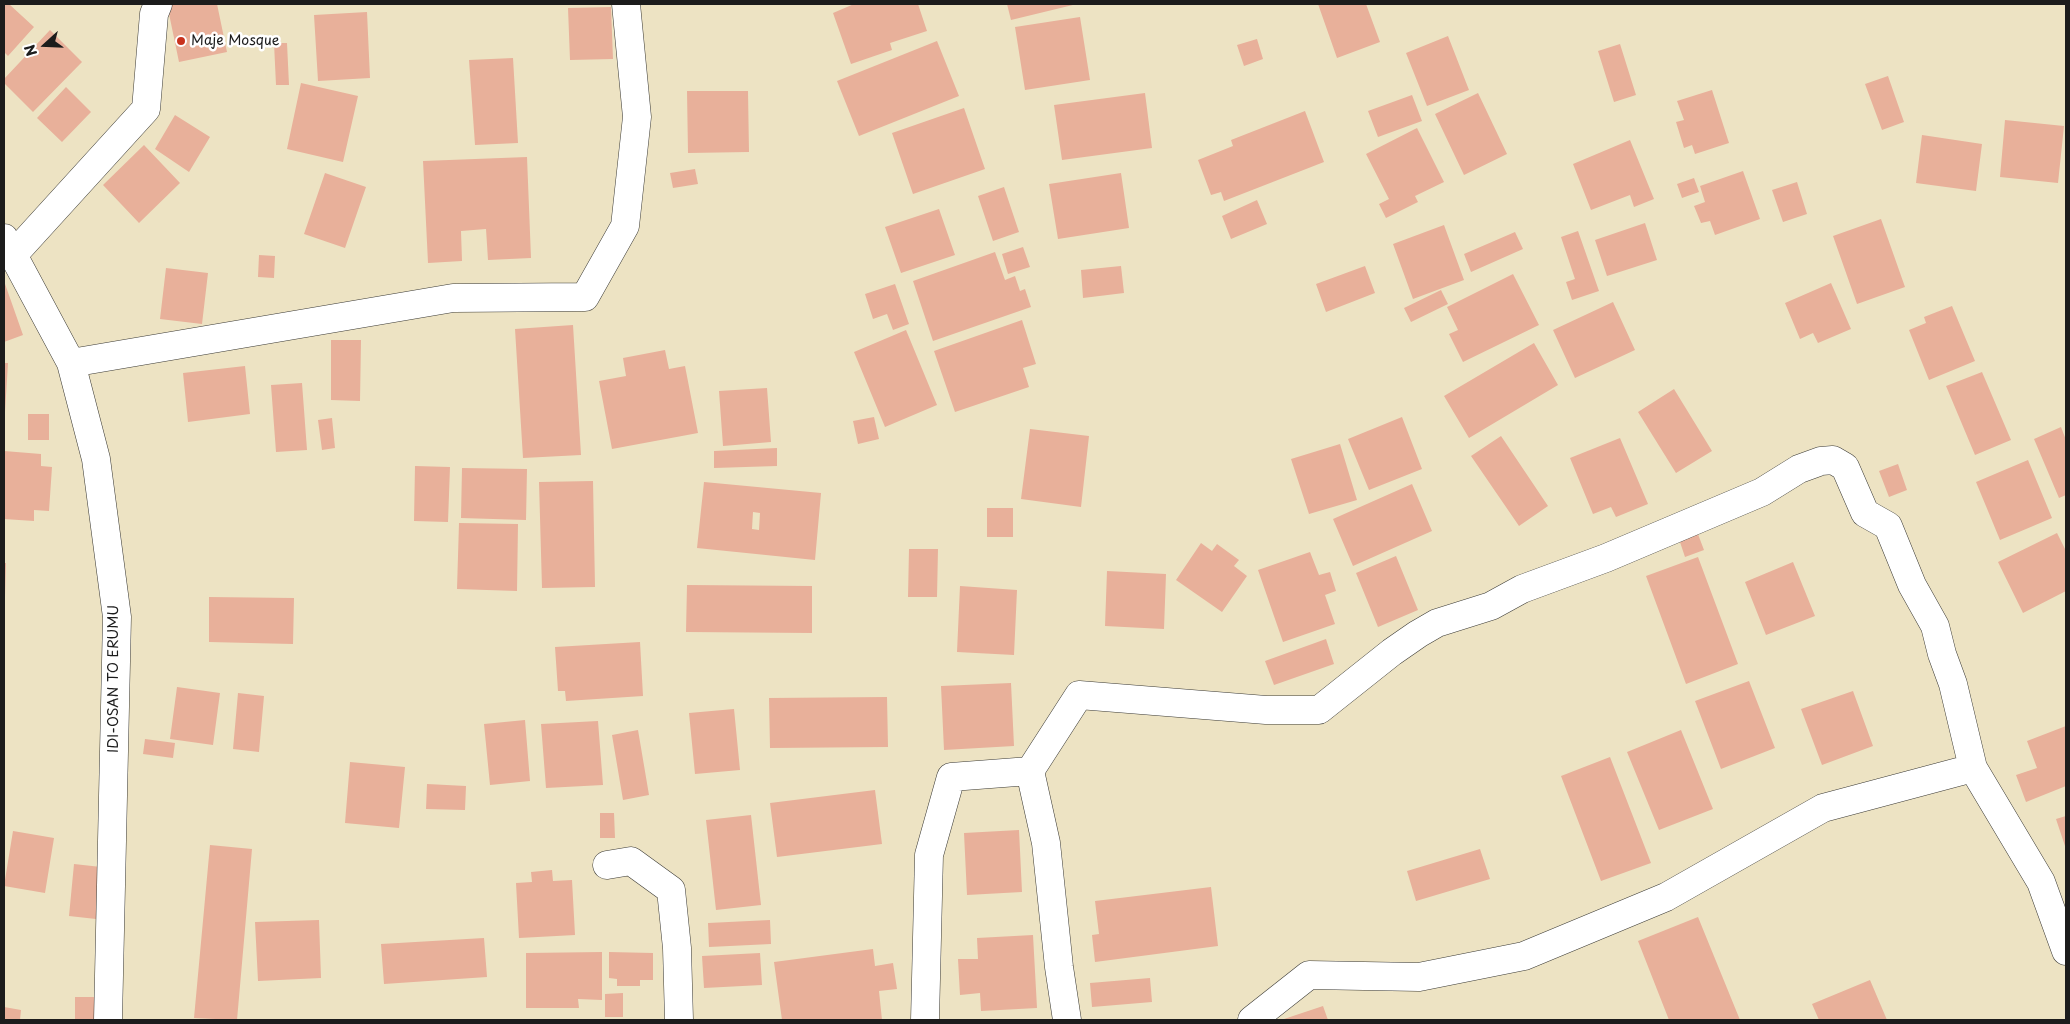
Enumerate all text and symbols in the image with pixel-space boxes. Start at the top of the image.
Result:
north arrow [20,20,70,70]
place label: Maje Mosque [191,33,279,49]
marker: Maje Mosque [175,35,187,47]
text: N [19,41,42,59]
street label: IDI-OSAN TO ERUMU [106,605,122,753]

